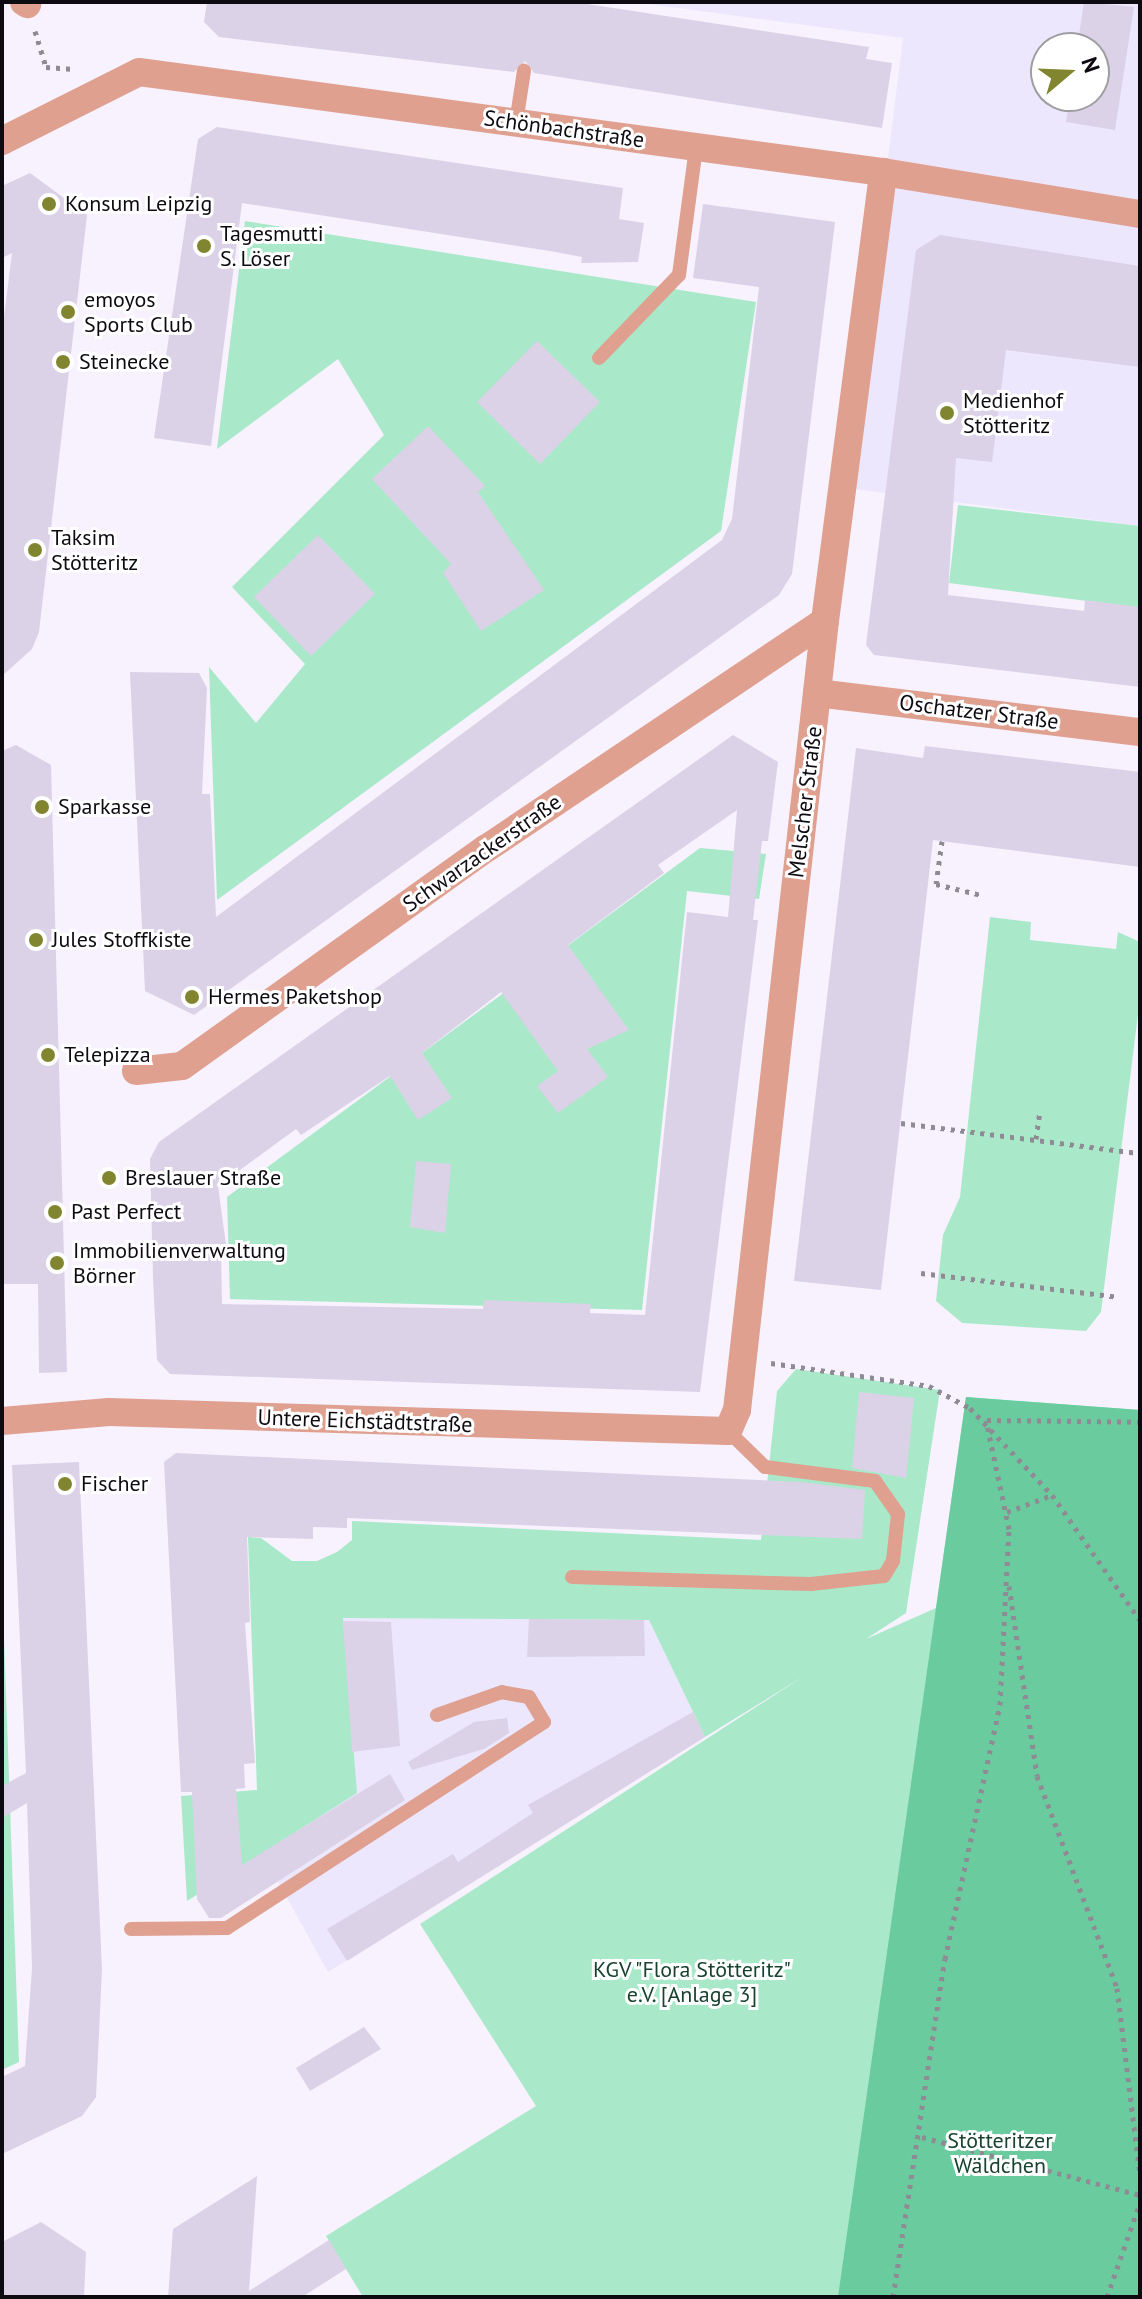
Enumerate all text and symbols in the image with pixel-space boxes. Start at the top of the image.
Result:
north arrow [1030,32,1110,112]
text: N [1075,53,1106,76]
street label: Schönbachstraße [482,105,646,153]
place label: Konsum Leipzig [65,191,212,217]
marker: Konsum Leipzig [40,195,58,213]
place label: Tagesmutti S. Löser [220,220,324,272]
marker: Tagesmutti S. Löser [195,237,213,255]
place label: emoyos Sports Club [84,286,193,338]
marker: emoyos Sports Club [59,303,77,321]
place label: Steinecke [79,349,169,375]
marker: Steinecke [54,353,72,371]
place label: Medienhof Stötteritz [963,387,1063,438]
marker: Medienhof Stötteritz [938,404,956,422]
place label: Taksim Stötteritz [51,524,138,576]
marker: Taksim Stötteritz [26,541,44,559]
street label: Oschatzer Straße [898,689,1060,735]
street label: Melscher Straße [783,725,827,879]
street label: Schwarzackerstraße [398,789,566,917]
place label: Sparkasse [58,794,151,820]
marker: Sparkasse [33,798,51,816]
place label: Jules Stoffkiste [52,927,192,953]
marker: Jules Stoffkiste [27,931,45,949]
place label: Hermes Paketshop [208,984,382,1010]
marker: Hermes Paketshop [183,988,201,1006]
place label: Telepizza [64,1042,151,1068]
marker: Telepizza [39,1046,57,1064]
place label: Breslauer Straße [125,1165,281,1191]
marker: Breslauer Straße [100,1169,118,1187]
place label: Past Perfect [71,1199,181,1225]
marker: Past Perfect [46,1203,64,1221]
place label: Immobilienverwaltung Börner [73,1237,286,1288]
marker: Immobilienverwaltung Börner [48,1254,66,1272]
street label: Untere Eichstädtstraße [257,1404,473,1438]
place label: Fischer [81,1471,148,1497]
marker: Fischer [56,1475,74,1493]
park label: KGV "Flora Stötteritz" e.V. [Anlage 3] [592,1956,792,2008]
park label: Stötteritzer Wäldchen [947,2127,1053,2178]

